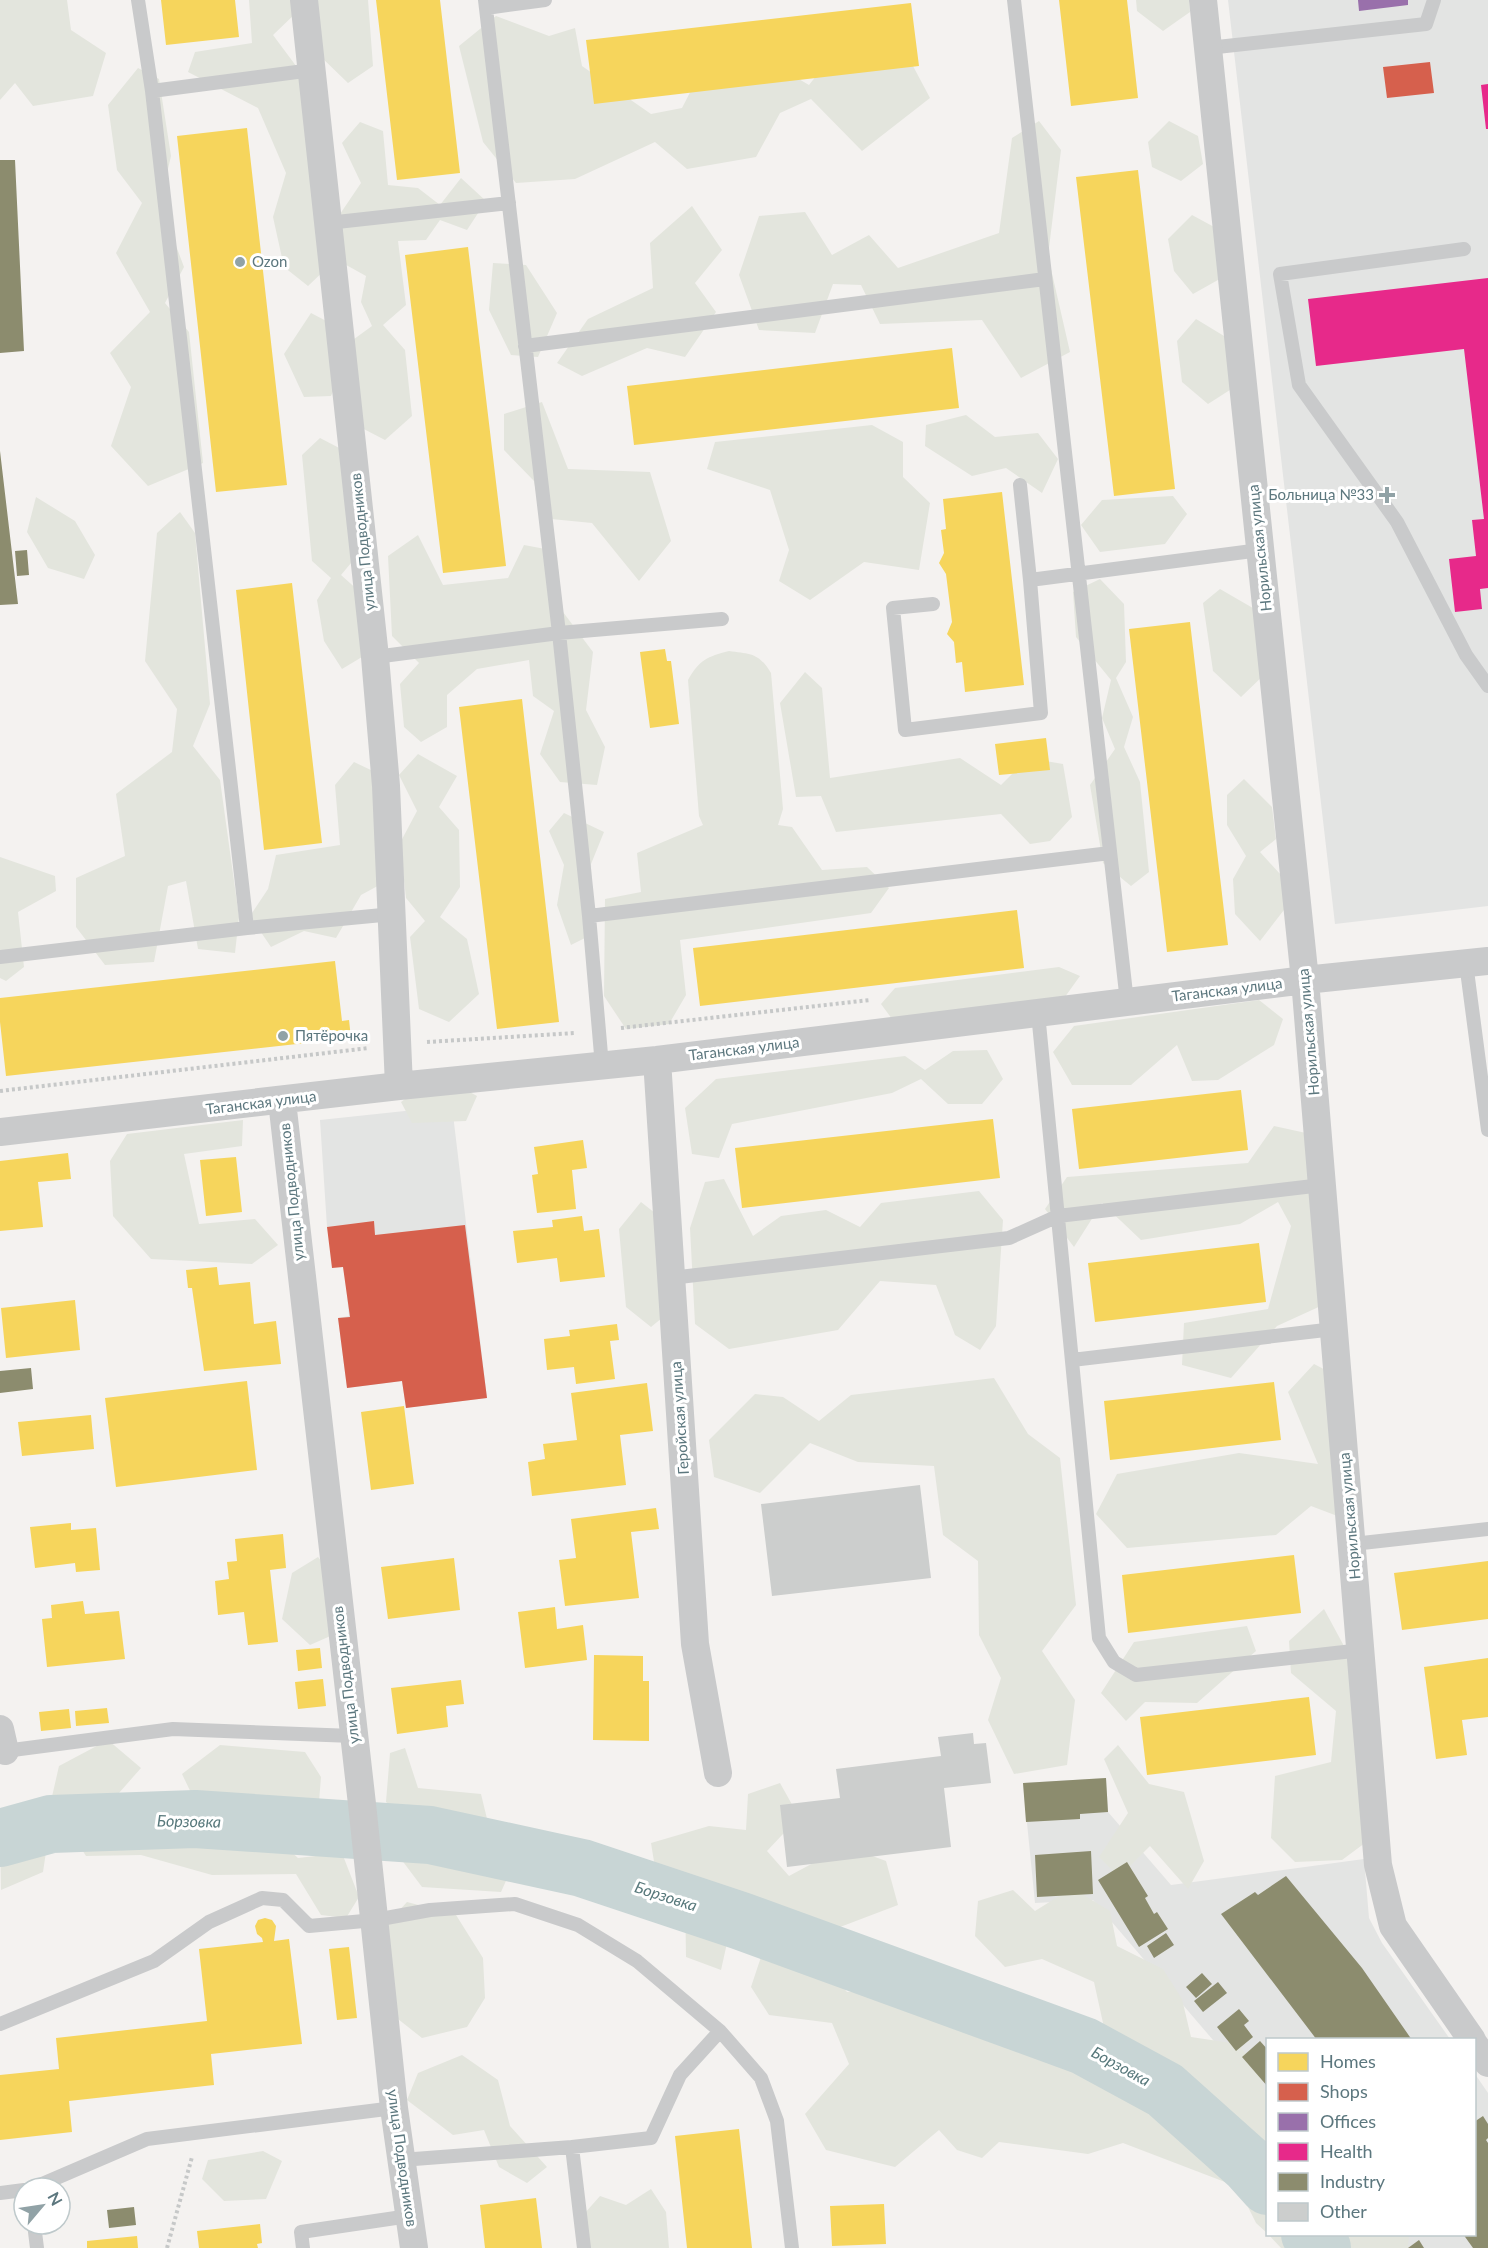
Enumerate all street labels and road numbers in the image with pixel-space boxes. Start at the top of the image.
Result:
street label: улица Подводников [346,472,378,612]
street label: Норильская улица [1243,484,1275,612]
street label: Норильская улица [1293,968,1323,1096]
street label: Таганская улица [1171,973,1283,1005]
street label: Таганская улица [688,1032,800,1064]
street label: Таганская улица [205,1086,317,1118]
street label: улица Подводников [275,1122,307,1262]
street label: Геройская улица [666,1361,692,1475]
street label: Норильская улица [1334,1452,1364,1580]
street label: улица Подводников [328,1605,362,1745]
street label: улица Подводников [384,2088,422,2228]

